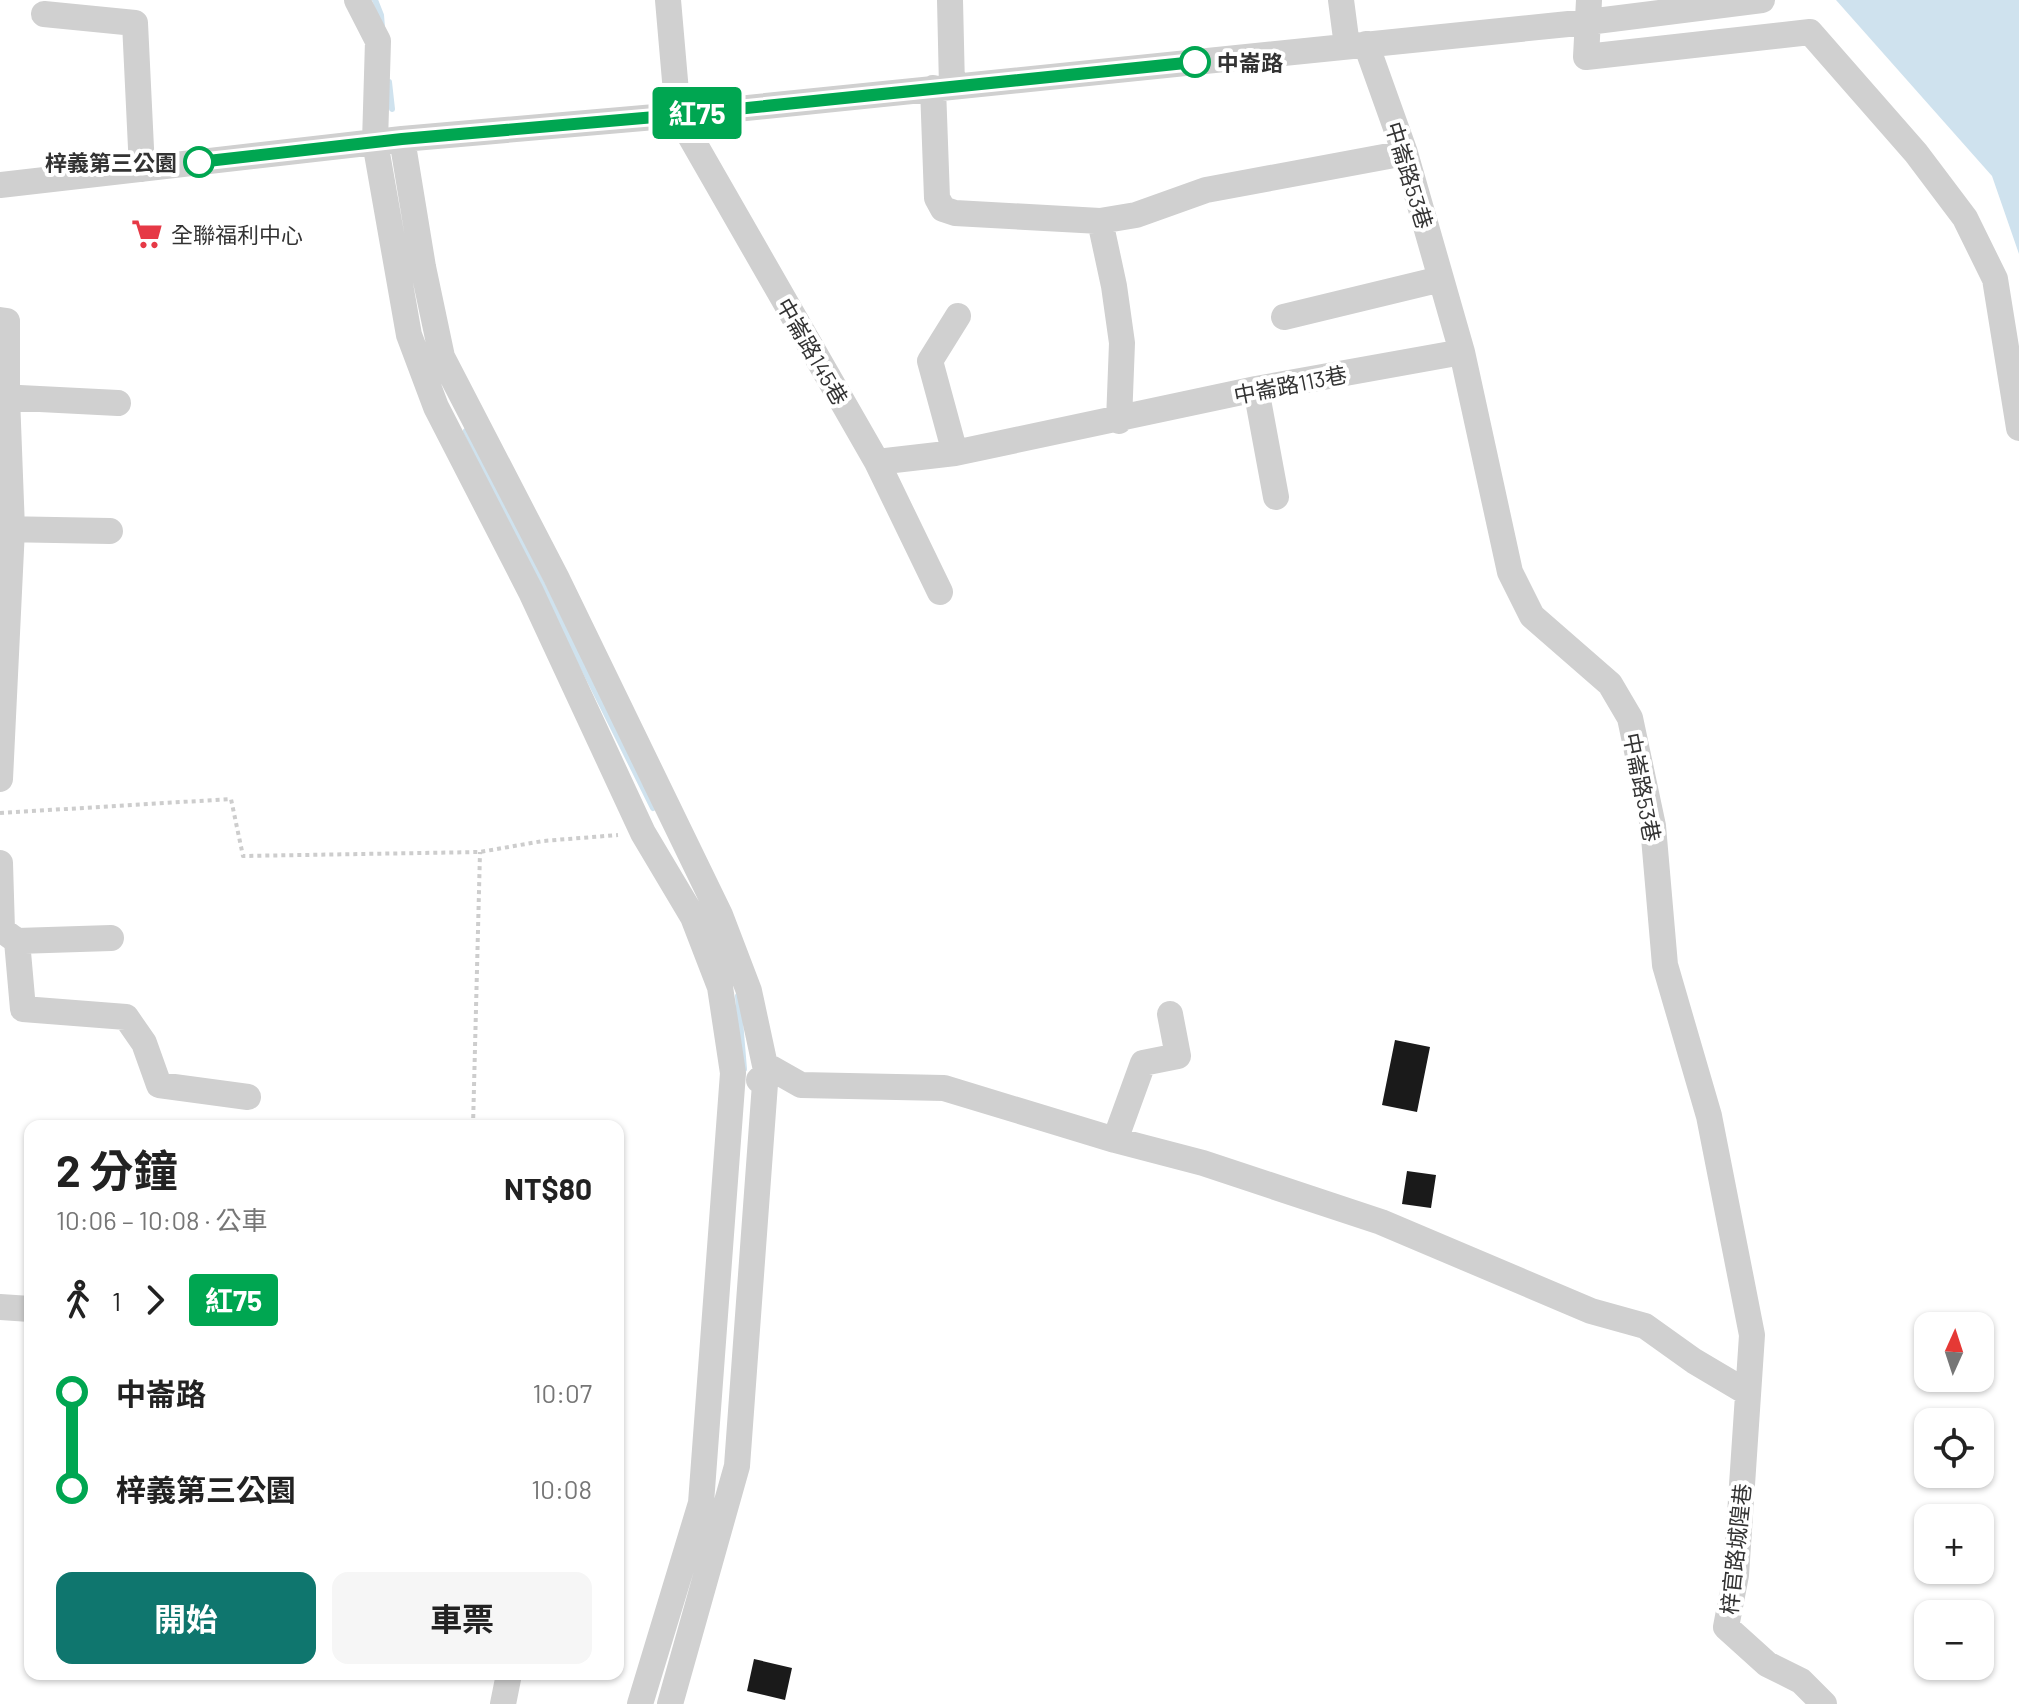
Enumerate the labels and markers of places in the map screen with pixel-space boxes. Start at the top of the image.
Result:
marker: 中崙路 [1180,47,1210,77]
place label: 中崙路 [1217,49,1283,75]
marker: 梓義第三公園 [184,147,214,177]
place label: 梓義第三公園 [45,149,177,175]
supermarket icon: 全聯福利中心 [130,217,164,251]
place label: 全聯福利中心 [171,221,303,247]

